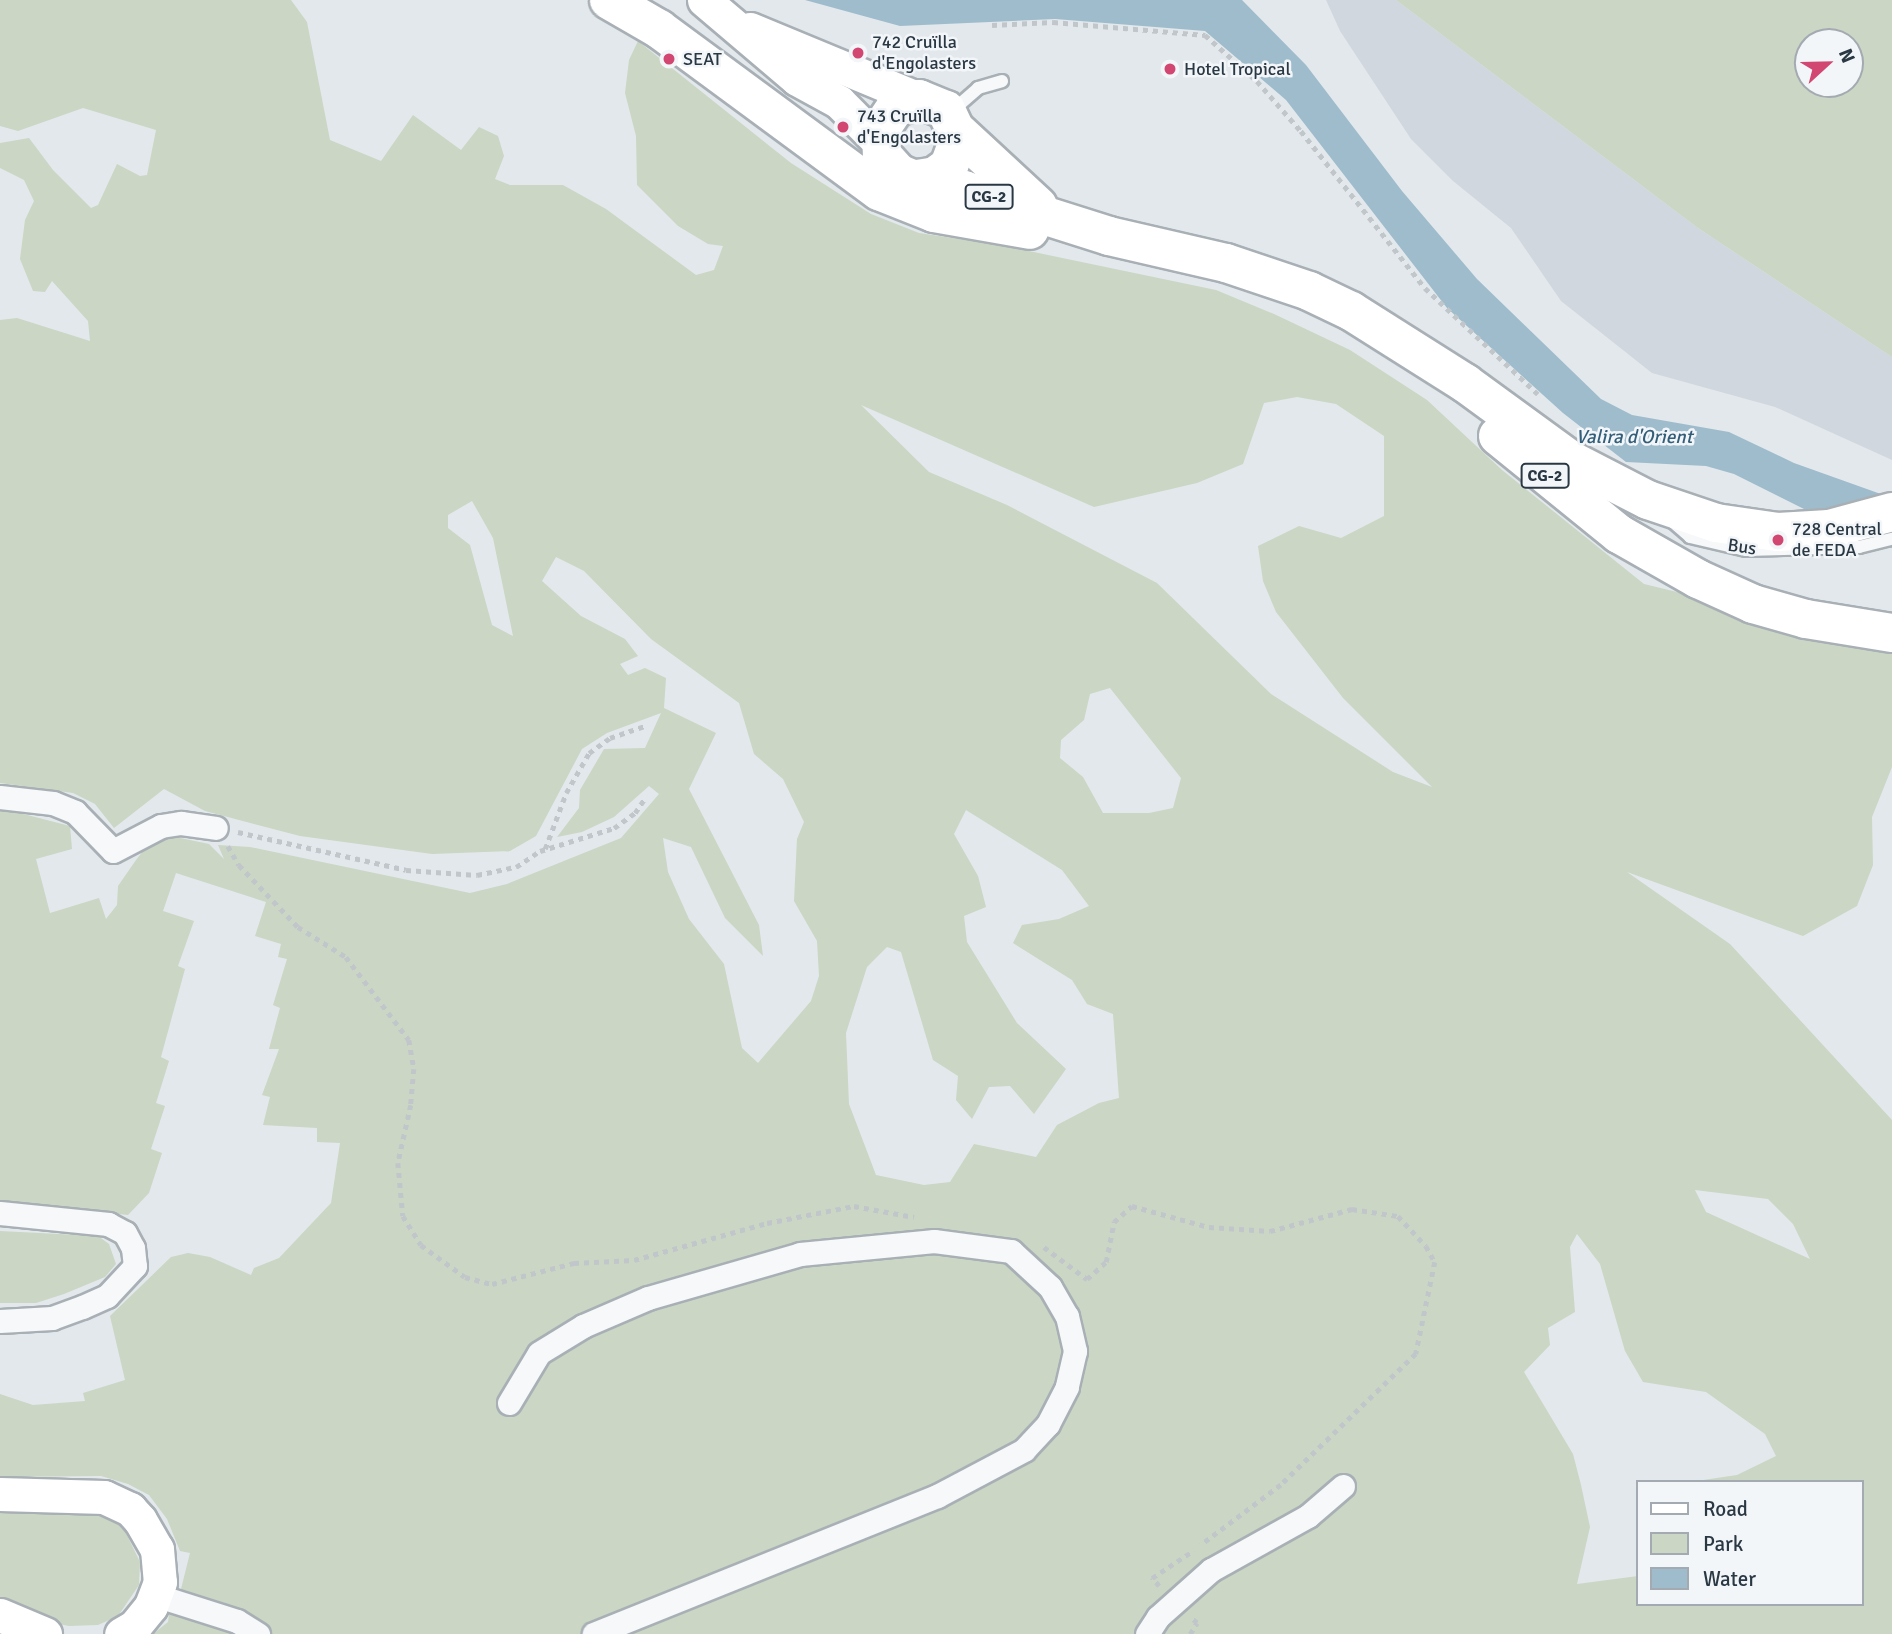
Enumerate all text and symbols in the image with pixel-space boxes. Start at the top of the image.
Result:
north arrow [1794,28,1864,98]
place label: 742 Cruïlla d'Engolasters [872,32,976,74]
marker: 742 Cruïlla d'Engolasters [850,45,866,61]
text: N [1833,45,1860,67]
place label: SEAT [683,48,722,70]
marker: SEAT [661,51,677,67]
place label: Hotel Tropical [1184,58,1291,80]
marker: Hotel Tropical [1162,61,1178,77]
place label: 743 Cruïlla d'Engolasters [857,106,961,148]
marker: 743 Cruïlla d'Engolasters [835,119,851,135]
road number: CG-2 [964,184,1014,210]
water label: Valira d'Orient [1576,427,1692,449]
road number: CG-2 [1520,463,1570,489]
place label: 728 Central de FEDA [1792,519,1882,562]
marker: 728 Central de FEDA [1770,532,1786,548]
street label: Bus [1726,534,1758,560]
legend [1636,1480,1864,1606]
text: Road [1703,1496,1748,1522]
text: Park [1703,1531,1743,1557]
text: Water [1703,1566,1756,1592]

